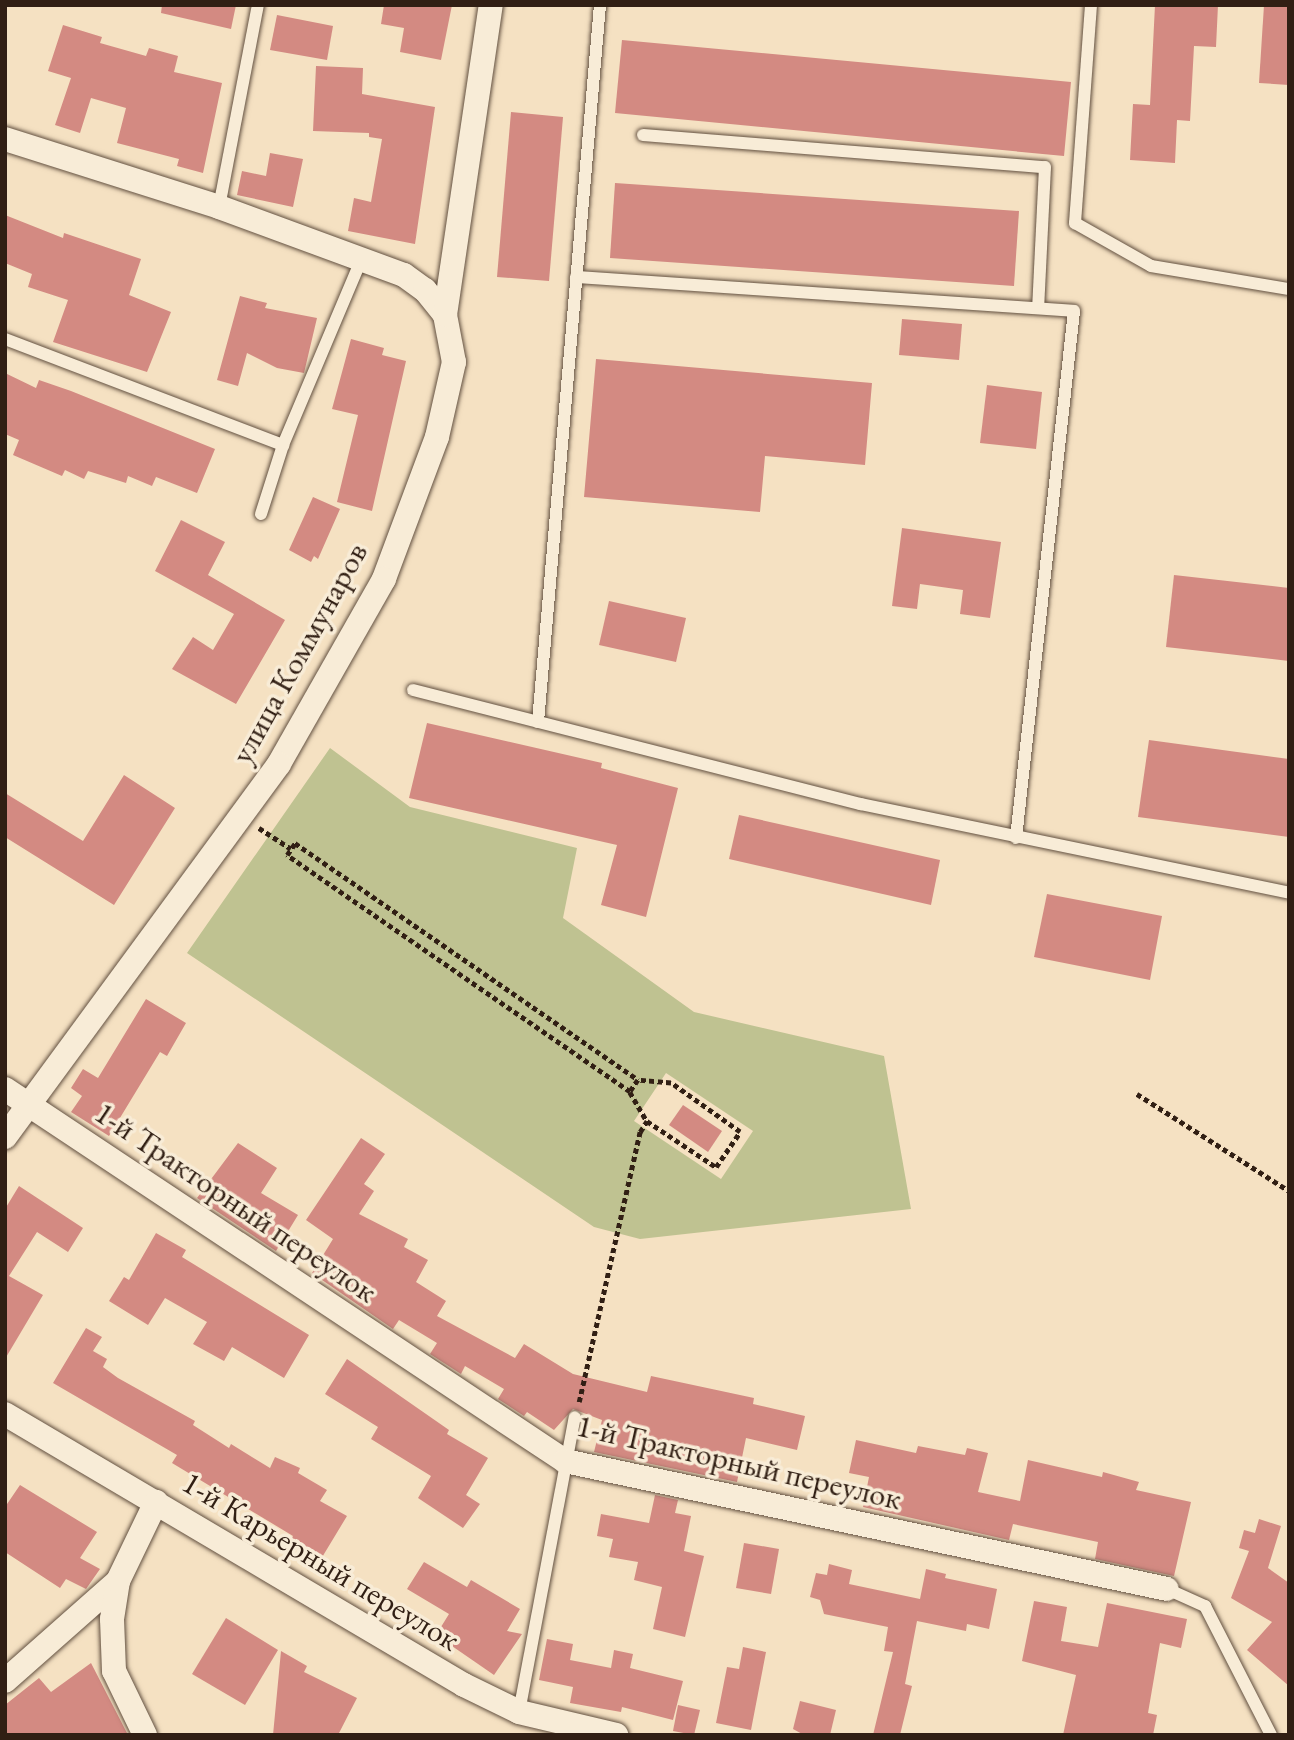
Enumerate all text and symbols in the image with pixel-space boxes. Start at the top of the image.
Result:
street label: улица Коммунаров [222,536,376,770]
street label: 1-й Тракторный переулок [88,1093,384,1311]
street label: 1-й Тракторный переулок [573,1406,905,1518]
street label: 1-й Карьерный переулок [175,1463,467,1659]

